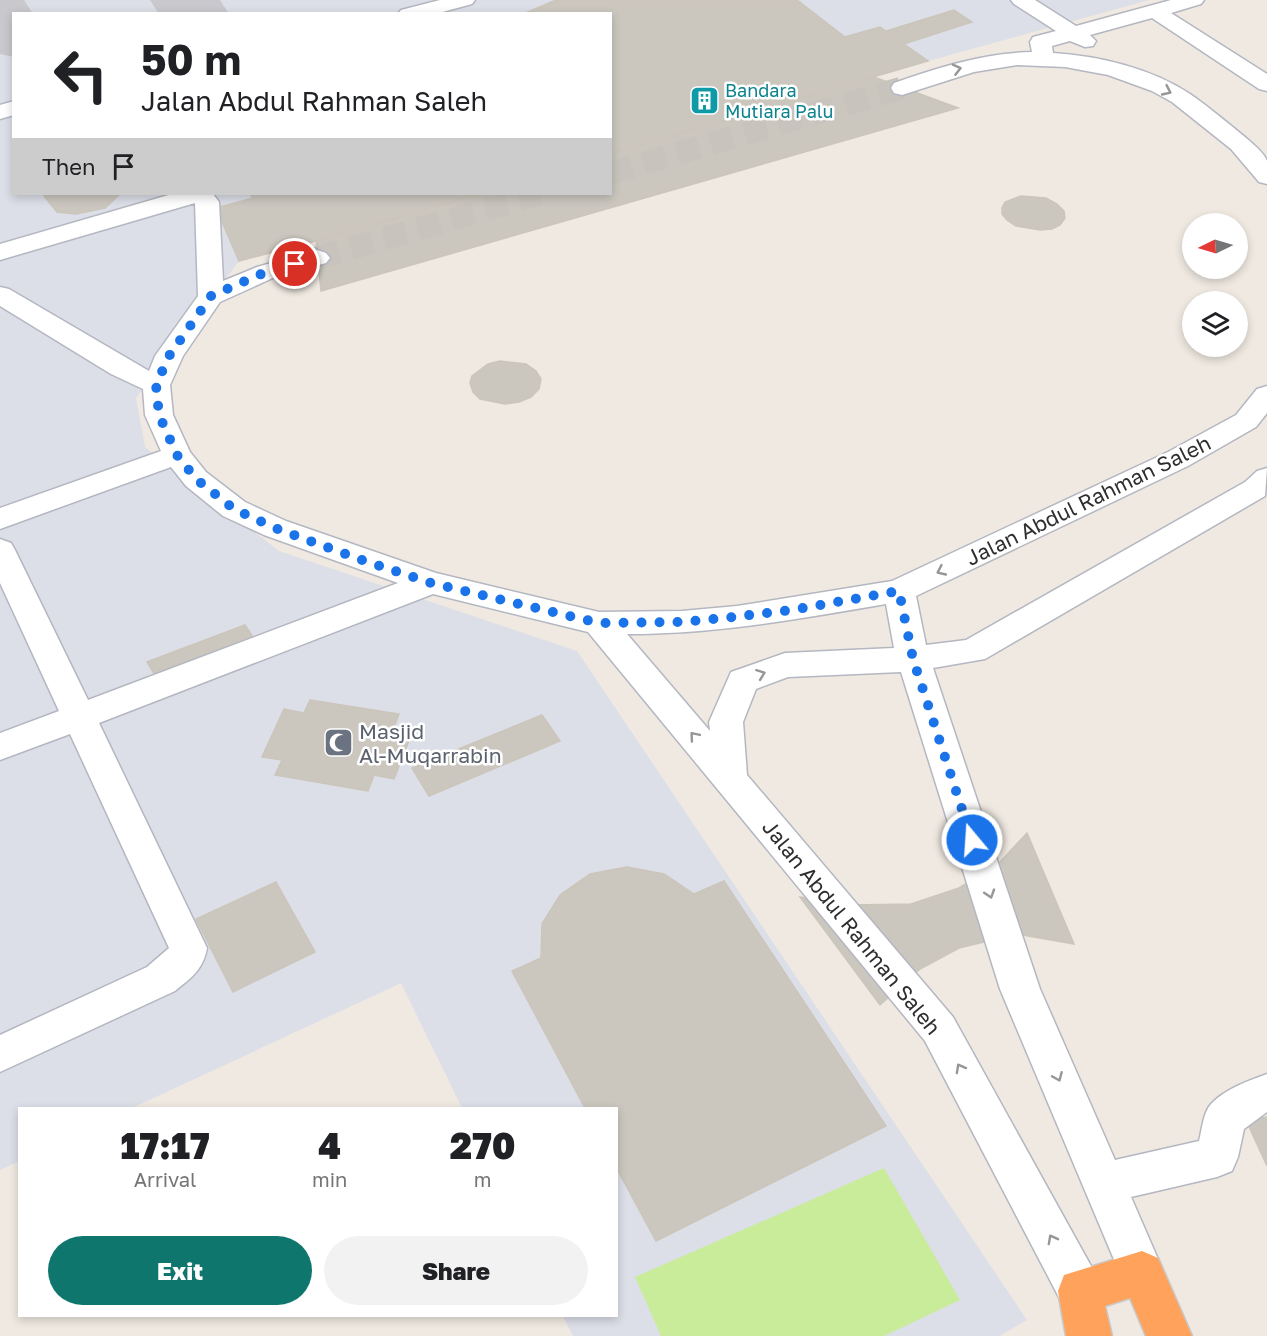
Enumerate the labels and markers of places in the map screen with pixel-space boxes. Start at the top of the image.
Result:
place label: Bandara Mutiara Palu [725,79,834,122]
building icon: Bandara Mutiara Palu [688,84,720,116]
pin [269,238,320,289]
place label: Masjid Al-Muqarrabin [359,718,502,768]
mosque icon: Masjid Al-Muqarrabin [322,727,354,759]

